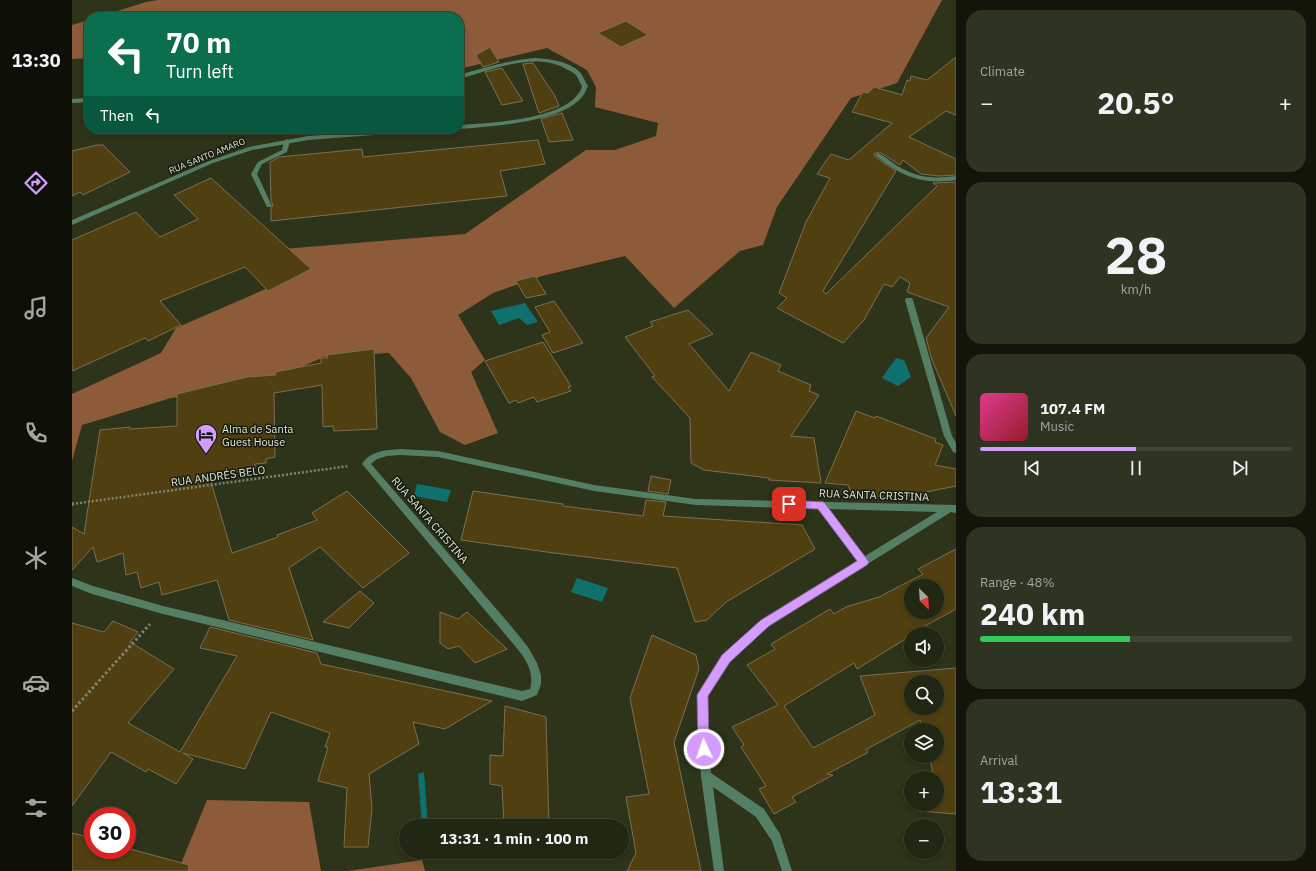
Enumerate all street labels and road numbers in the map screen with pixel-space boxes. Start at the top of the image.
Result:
street label: RUA SANTO AMARO [167,135,247,176]
street label: RUA ANDRÉS BELO [170,462,266,490]
street label: RUA SANTA CRISTINA [389,474,471,566]
street label: RUA SANTA CRISTINA [819,486,929,504]

